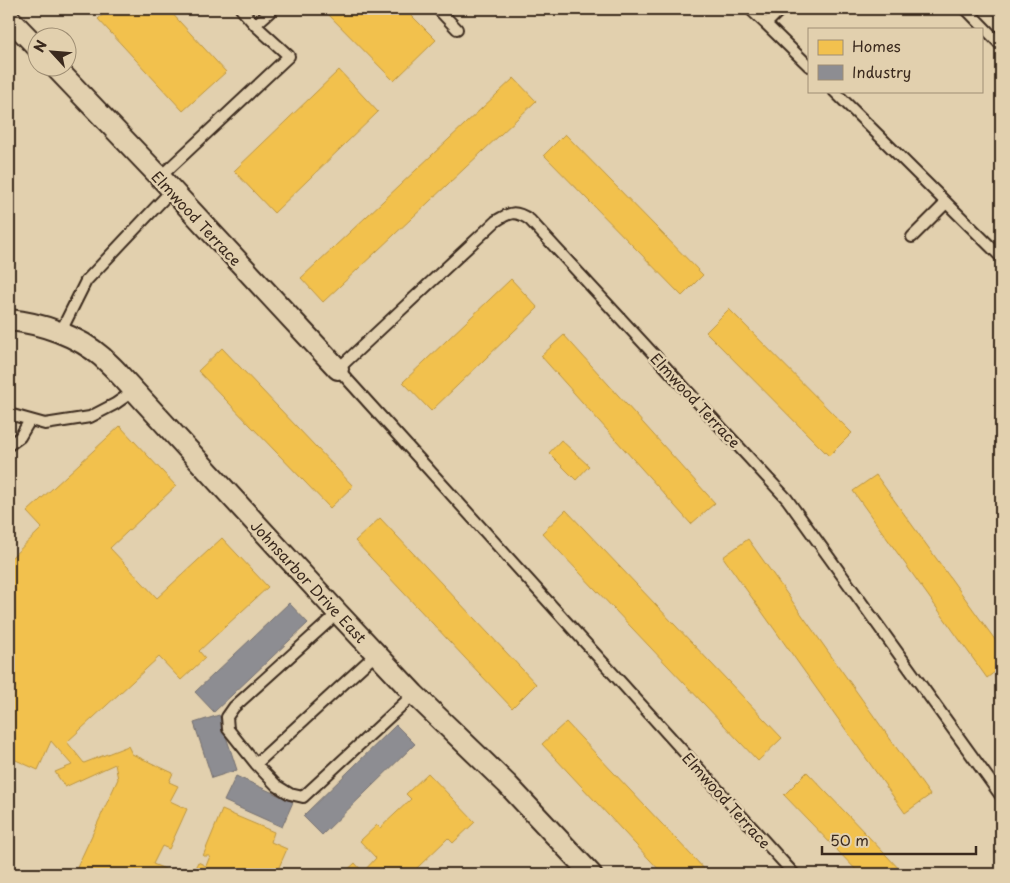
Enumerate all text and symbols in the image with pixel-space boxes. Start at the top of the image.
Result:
north arrow [28,28,78,78]
legend [808,28,982,92]
text: Homes [852,34,901,57]
text: N [28,36,52,56]
text: Industry [852,60,911,83]
street label: Elmwood Terrace [147,165,247,271]
street label: Elmwood Terrace [646,347,746,453]
street label: Johnsarbor Drive East [246,514,372,648]
street label: Elmwood Terrace [677,747,777,853]
scale bar [822,823,976,855]
text: 50 m [830,828,869,851]

